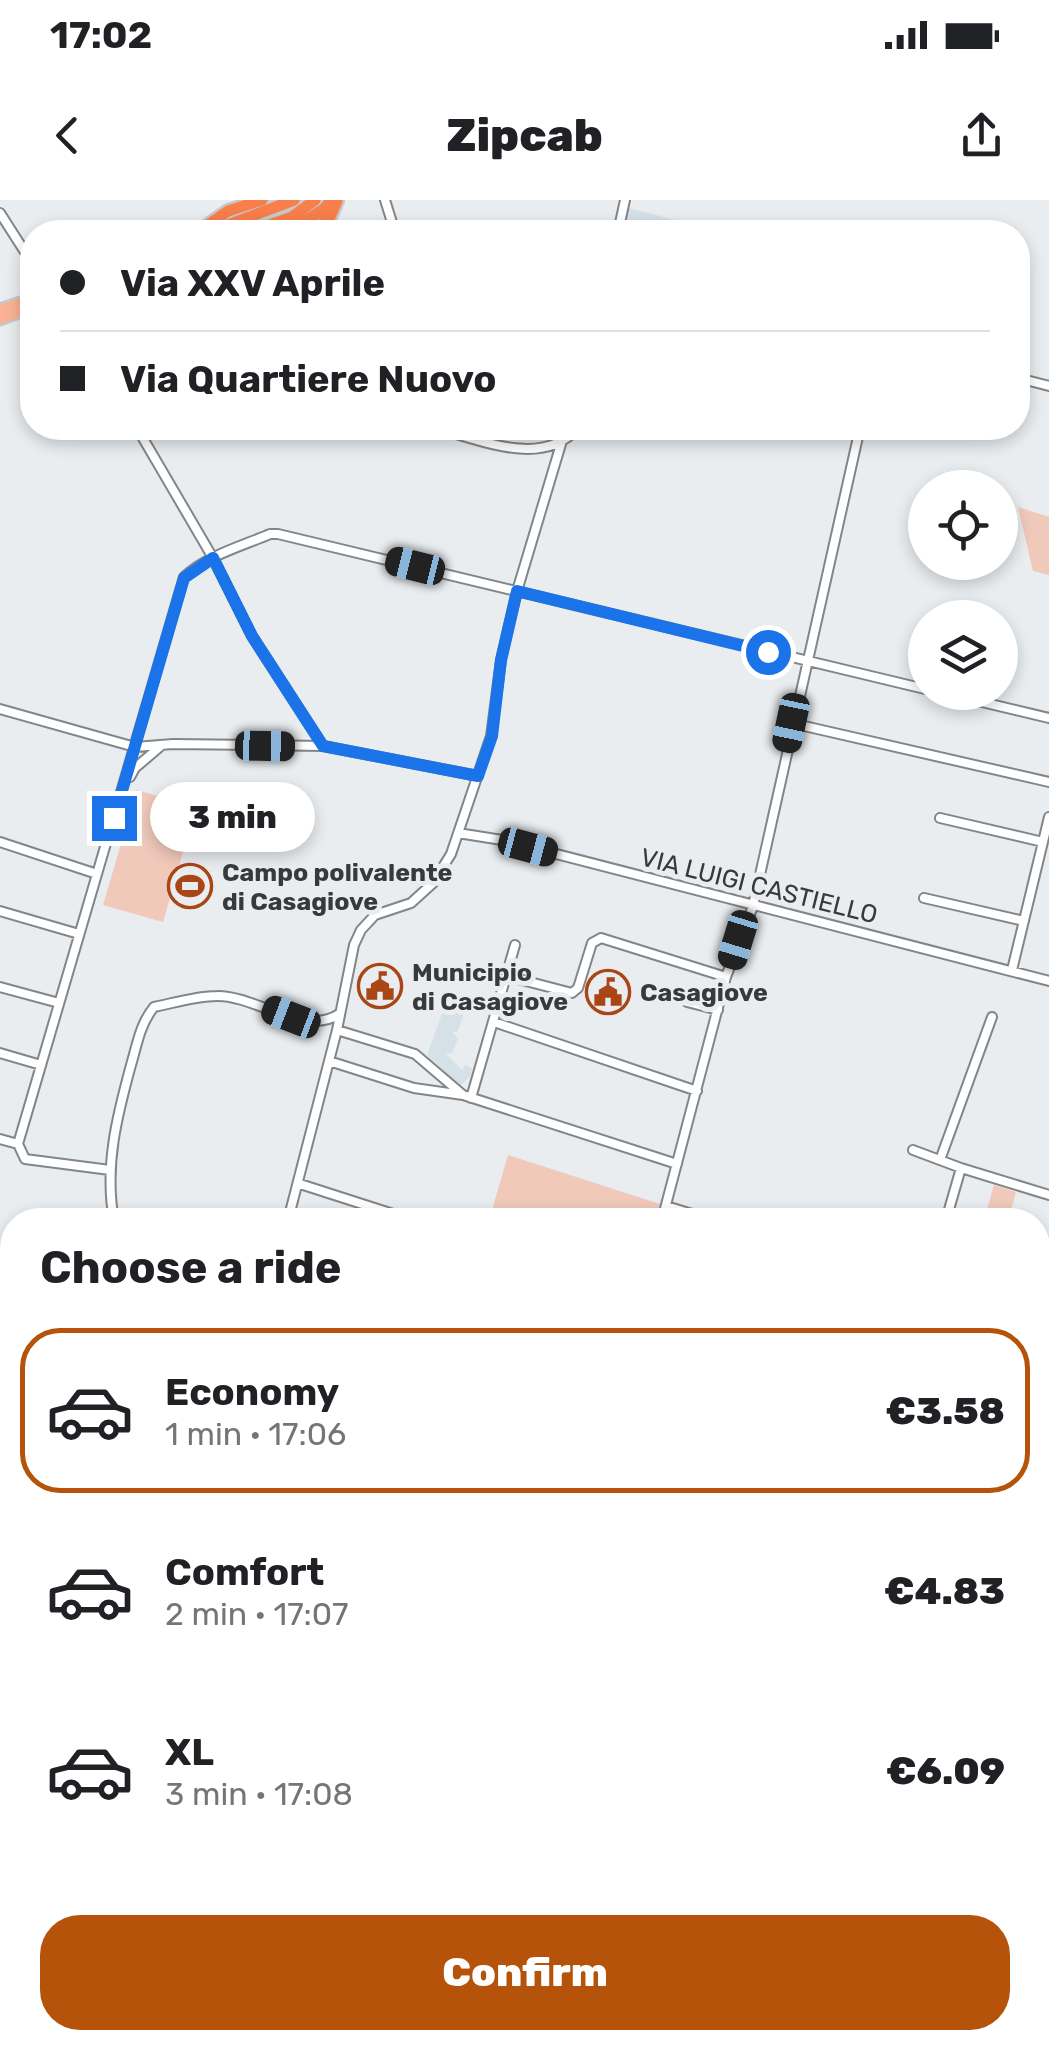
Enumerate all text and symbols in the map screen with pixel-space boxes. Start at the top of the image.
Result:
text: 17:02 [50,12,152,58]
icon: back [40,108,95,163]
icon: share [954,108,1009,163]
text: Zipcab [446,109,603,162]
text: Via XXV Aprile [120,260,385,306]
text: Via Quartiere Nuovo [120,356,497,402]
map controls [908,470,1018,710]
button: locate [908,470,1018,580]
car [382,544,448,588]
button: layers [908,600,1018,710]
route start [746,630,791,675]
car [770,691,812,755]
car [235,730,295,762]
callout: 3 min [149,783,314,853]
route end [92,796,137,841]
text: 3 min [188,798,277,836]
car [495,825,561,869]
street label: VIA LUIGI CASTIELLO [638,843,880,929]
place label: Campo polivalente di Casagiove [222,858,452,916]
sports icon: Campo polivalente di Casagiove [167,863,213,909]
car [715,907,761,973]
place label: Municipio di Casagiove [412,958,568,1016]
public building icon: Municipio di Casagiove [357,963,403,1009]
public building icon: Casagiove [585,969,631,1015]
place label: Casagiove [640,978,768,1007]
car [258,992,324,1042]
text: Choose a ride [40,1241,342,1294]
icon: car [45,1366,135,1456]
text: Economy [165,1369,339,1415]
text: €3.58 [885,1388,1005,1434]
text: 1 min · 17:06 [165,1415,346,1453]
icon: car [45,1546,135,1636]
text: Comfort [165,1549,324,1595]
text: €4.83 [884,1568,1005,1614]
text: 2 min · 17:07 [165,1595,349,1633]
icon: car [45,1726,135,1816]
text: XL [165,1729,214,1775]
text: €6.09 [886,1748,1005,1794]
text: 3 min · 17:08 [165,1775,353,1813]
button: Confirm [40,1915,1010,2030]

